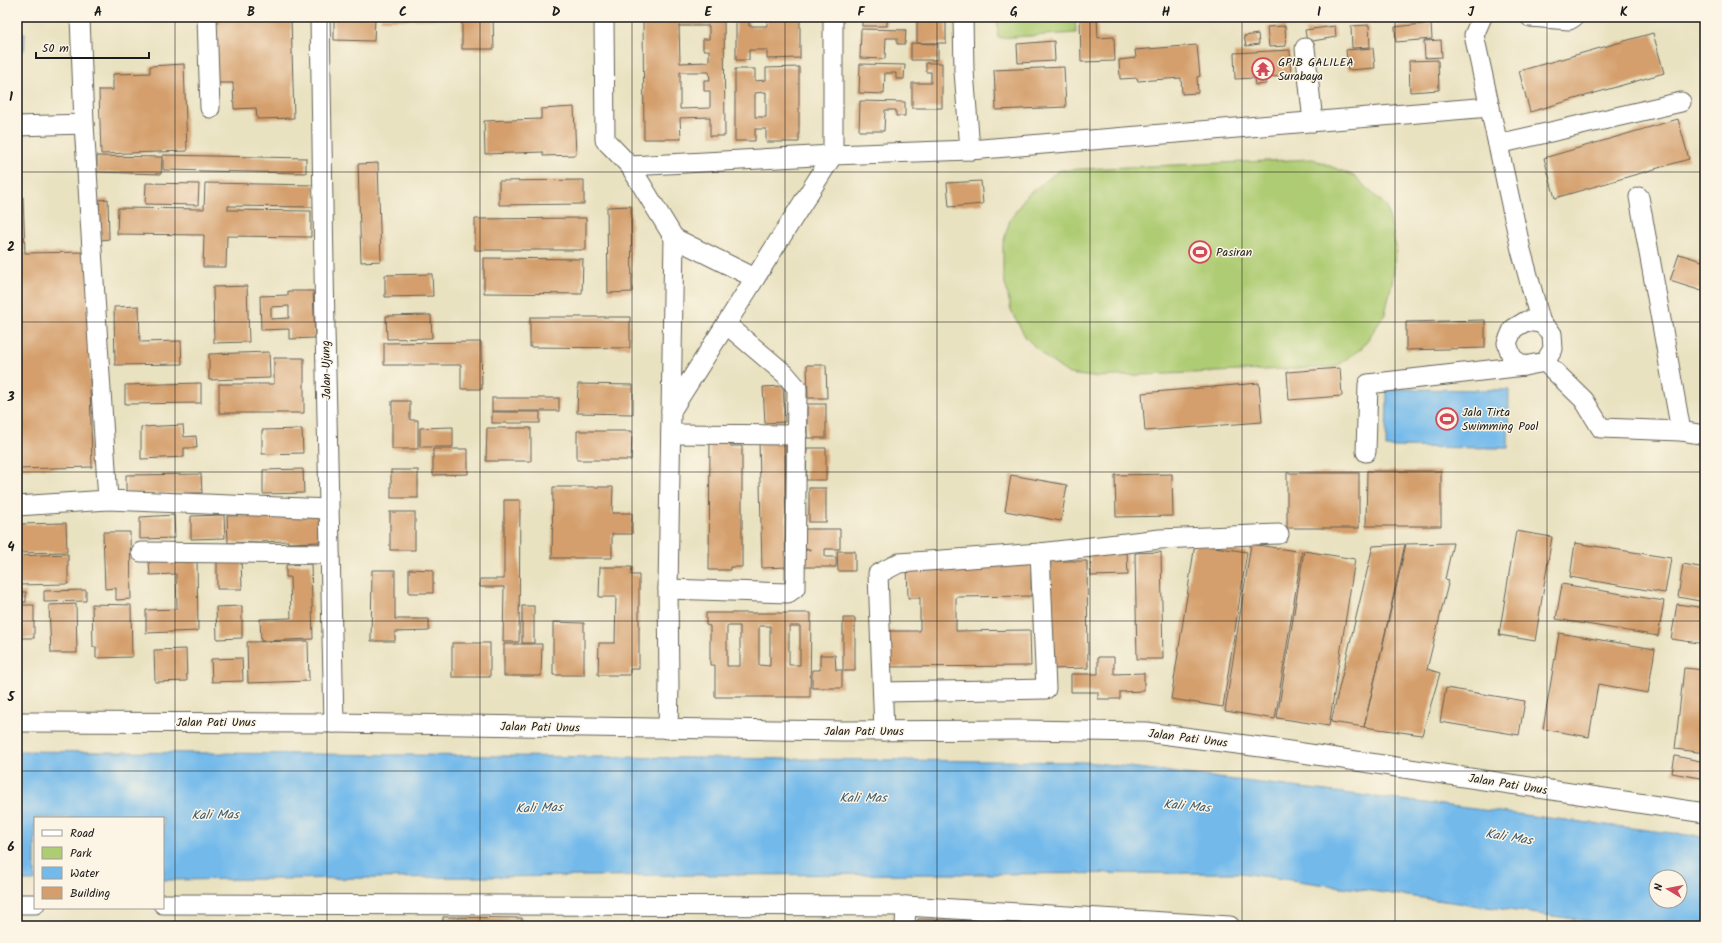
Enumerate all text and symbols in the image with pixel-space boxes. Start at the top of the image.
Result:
text: A [94,2,102,23]
text: B [247,2,255,23]
text: C [399,2,407,23]
text: D [552,2,561,23]
text: E [704,2,712,23]
text: F [857,2,865,23]
text: G [1010,2,1018,23]
text: H [1162,2,1171,23]
text: I [1317,2,1321,23]
text: J [1468,2,1475,23]
text: K [1620,2,1628,23]
scale bar [36,34,149,60]
text: 50 m [42,39,69,58]
place label: GPIB GALILEA Surabaya [1278,53,1354,86]
temple icon: GPIB GALILEA Surabaya [1250,56,1276,82]
text: 1 [9,87,13,108]
text: 2 [7,237,15,258]
sports icon: Pasiran [1187,239,1213,265]
place label: Pasiran [1216,243,1252,262]
street label: Jalan Ujung [316,340,337,400]
text: 3 [6,387,15,408]
place label: Jala Tirta Swimming Pool [1462,403,1539,436]
sports icon: Jala Tirta Swimming Pool [1434,406,1460,432]
text: 4 [7,537,15,558]
text: 5 [7,687,16,708]
street label: Jalan Pati Unus [176,713,256,732]
street label: Jalan Pati Unus [500,717,580,738]
street label: Jalan Pati Unus [824,722,904,741]
street label: Jalan Pati Unus [1147,724,1229,753]
street label: Jalan Pati Unus [1467,769,1549,800]
water label: Kali Mas [839,788,888,809]
water label: Kali Mas [1162,794,1213,819]
water label: Kali Mas [515,797,564,820]
water label: Kali Mas [191,805,240,826]
legend [34,817,164,909]
water label: Kali Mas [1484,823,1535,852]
text: Road [70,824,95,843]
text: 6 [7,837,15,858]
text: Park [70,844,92,863]
text: Water [70,864,100,883]
north arrow [1648,869,1688,909]
text: N [1650,882,1669,892]
text: Building [70,884,110,903]

